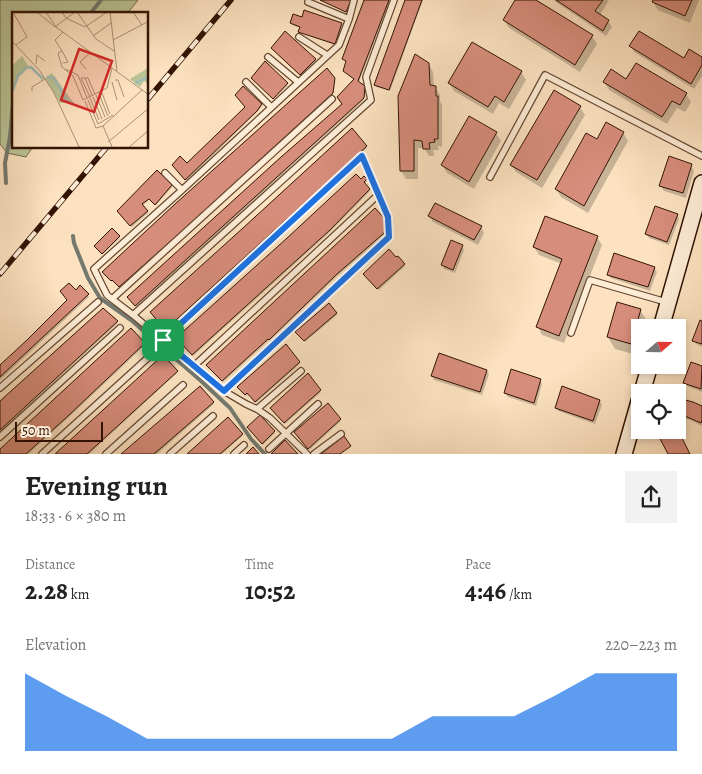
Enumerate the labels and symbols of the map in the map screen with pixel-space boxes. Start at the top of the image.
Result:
inset map [12,12,149,149]
pin [142,319,184,361]
north arrow [631,319,686,374]
scale bar [15,419,102,442]

